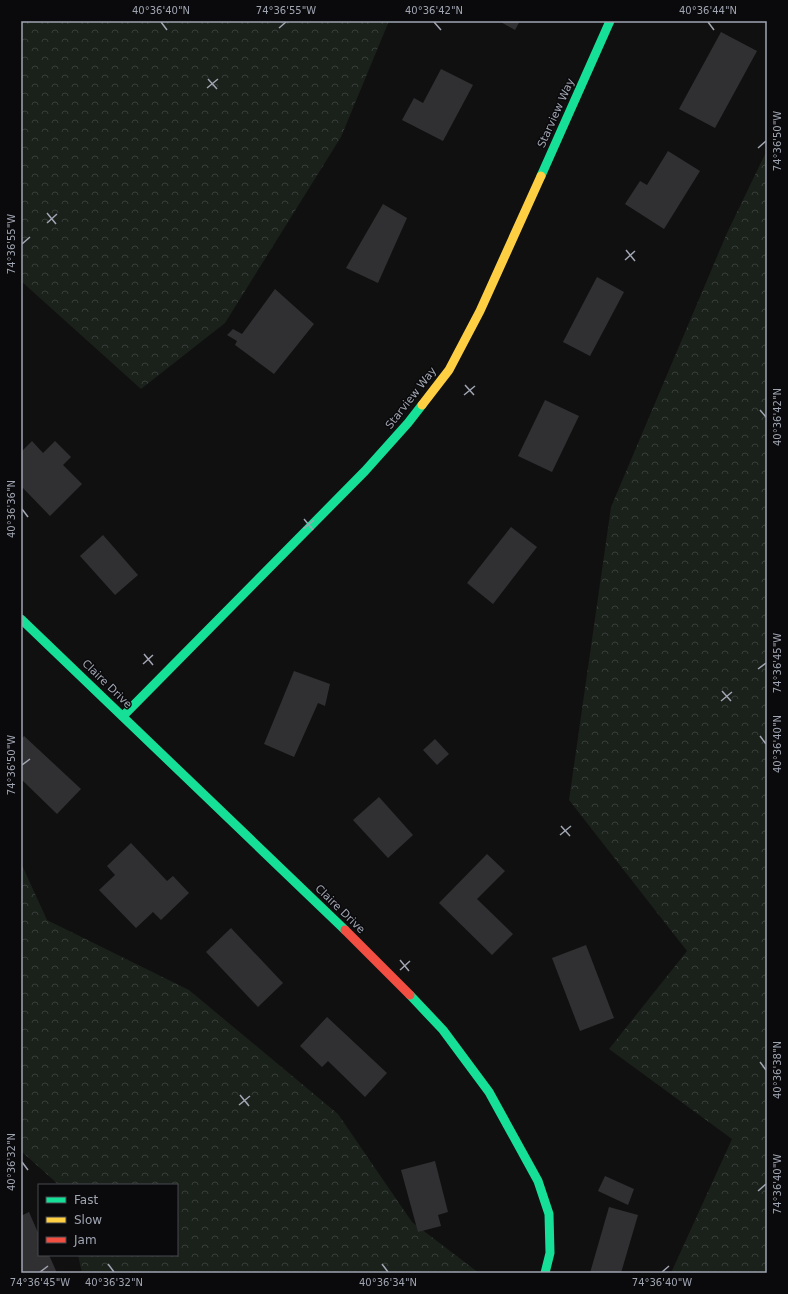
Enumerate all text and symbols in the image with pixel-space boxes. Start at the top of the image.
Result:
text: 40°36'40"N [132,5,190,16]
text: 74°36'55"W [256,5,316,16]
text: 40°36'42"N [405,5,463,16]
text: 40°36'44"N [679,5,737,16]
street label: Starview Way [535,76,577,150]
text: 74°36'50"W [772,111,783,171]
text: 74°36'55"W [6,214,17,274]
street label: Starview Way [383,364,439,431]
text: 40°36'42"N [772,388,783,446]
text: 40°36'36"N [6,480,17,538]
text: 74°36'45"W [772,633,783,693]
street label: Claire Drive [79,657,135,711]
text: 40°36'40"N [772,715,783,773]
text: 74°36'50"W [6,735,17,795]
street label: Claire Drive [312,882,368,936]
text: 40°36'38"N [772,1041,783,1099]
text: 40°36'32"N [6,1133,17,1191]
text: 74°36'40"W [772,1154,783,1214]
legend [38,1184,178,1256]
text: Fast [74,1193,98,1207]
text: Slow [74,1213,102,1227]
text: Jam [73,1233,97,1247]
text: 74°36'45"W [10,1277,70,1288]
text: 40°36'32"N [85,1277,143,1288]
text: 40°36'34"N [359,1277,417,1288]
text: 74°36'40"W [632,1277,692,1288]

